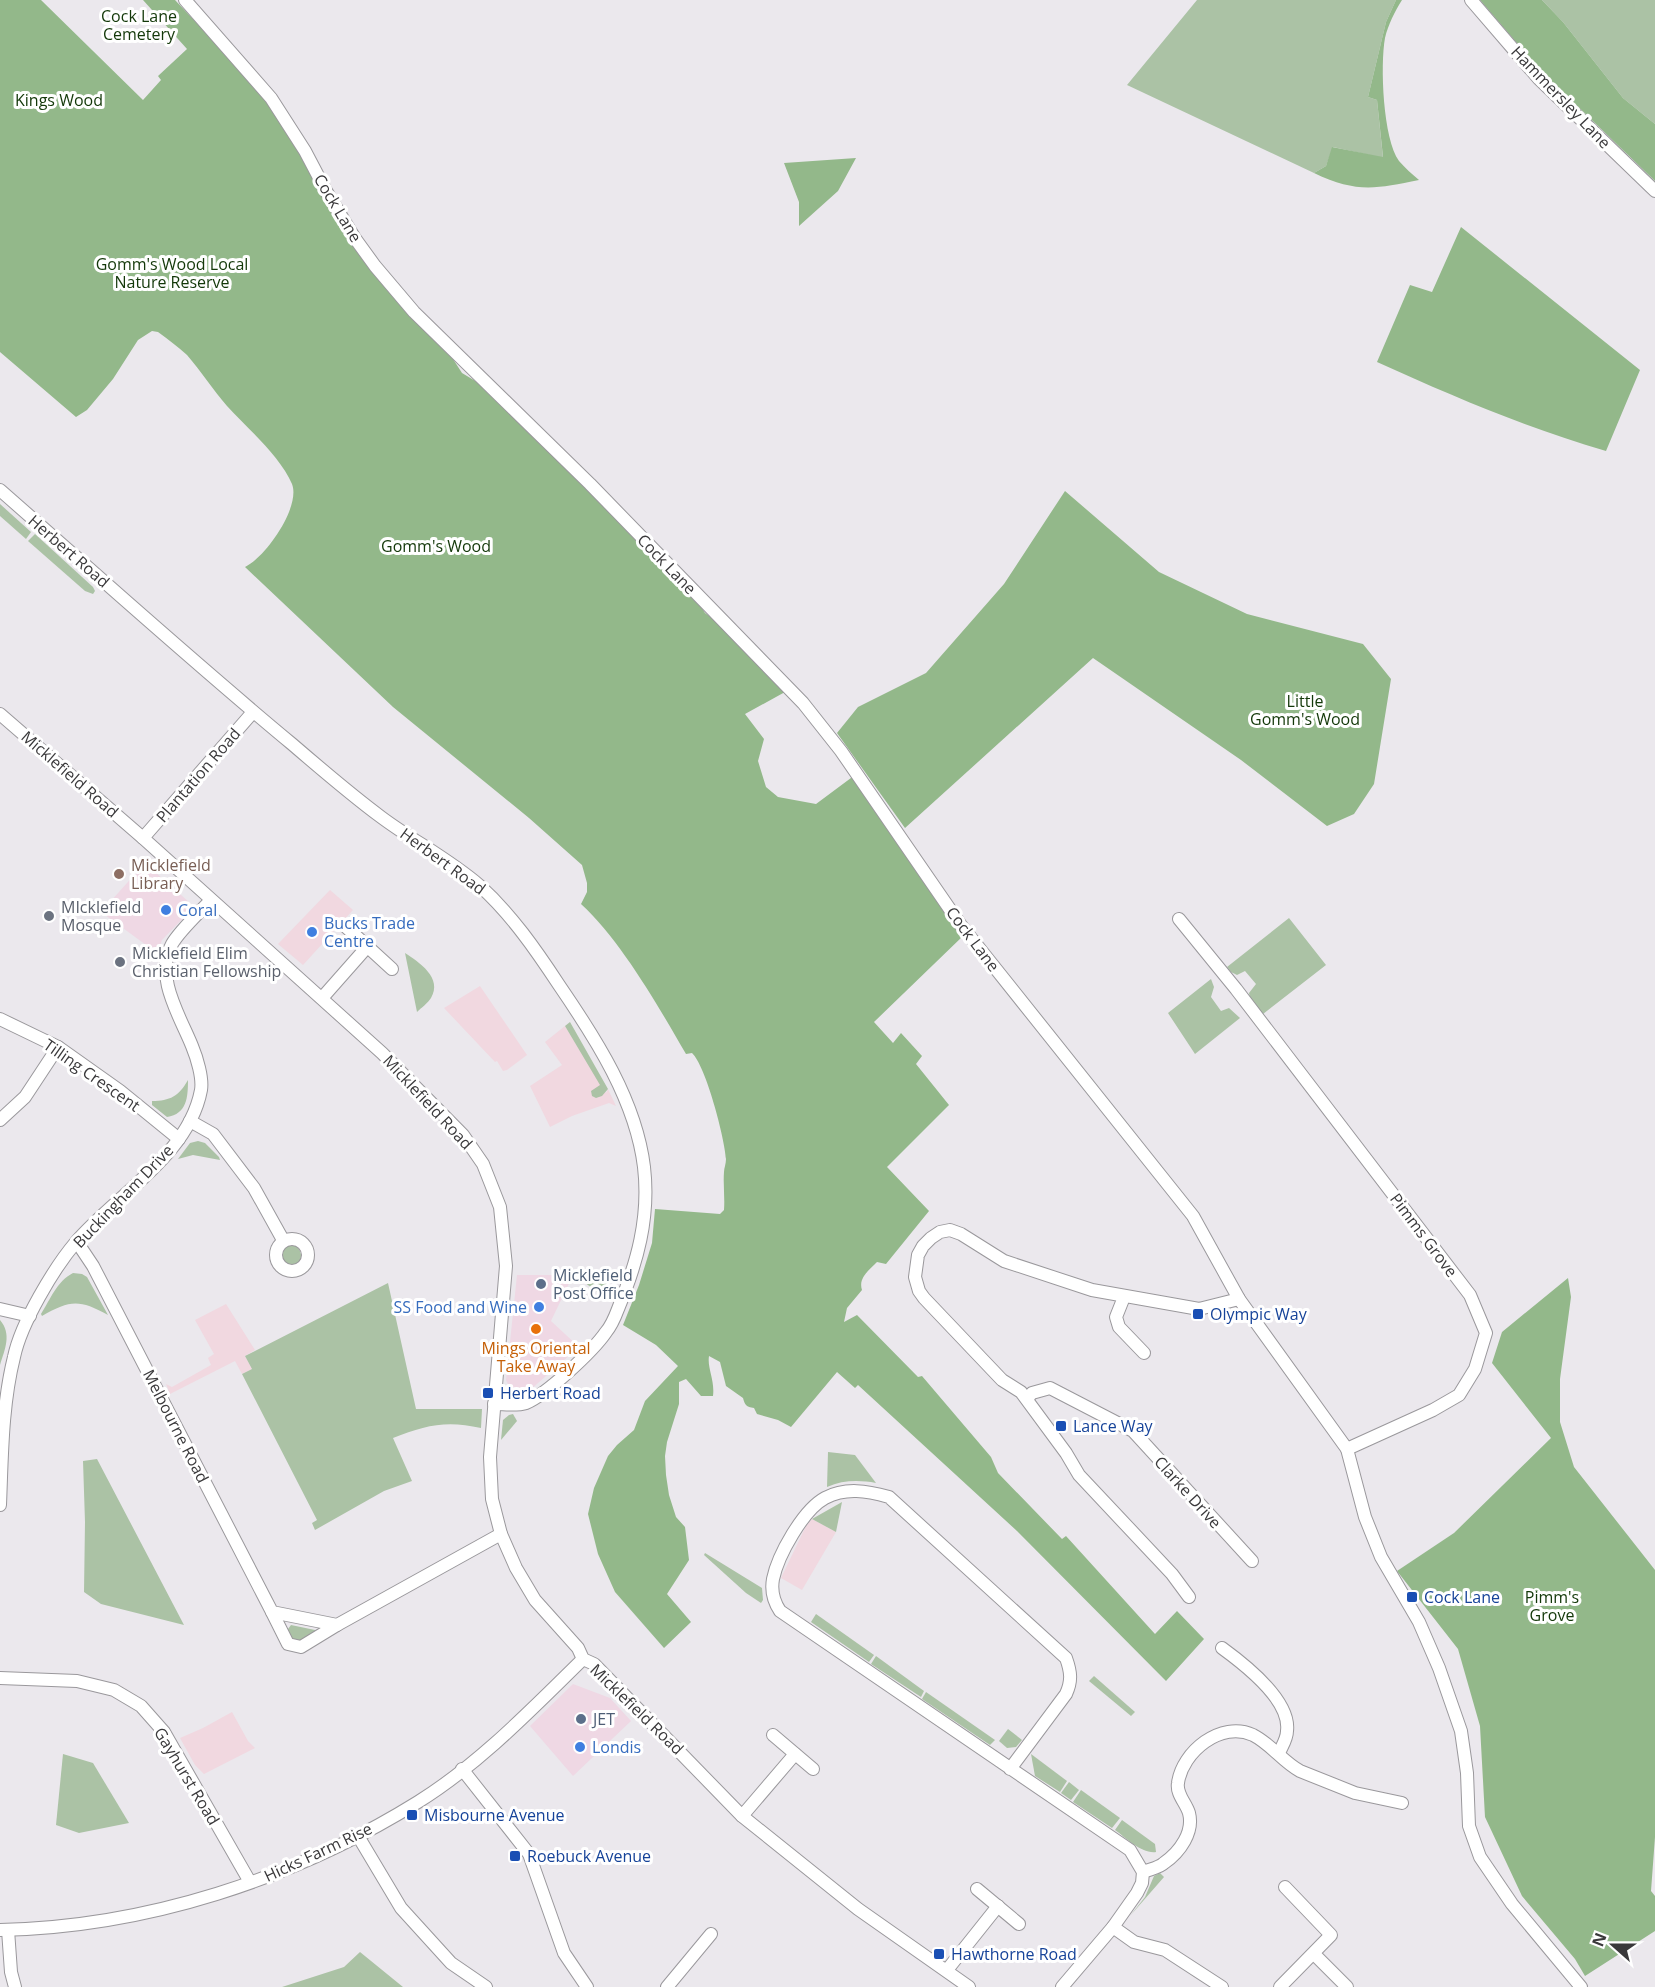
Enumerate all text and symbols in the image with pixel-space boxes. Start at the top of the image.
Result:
park label: Cock Lane Cemetery [101,5,177,45]
street label: Hammersley Lane [1506,41,1616,153]
park label: Kings Wood [15,89,103,111]
street label: Cock Lane [309,170,367,246]
park label: Gomm's Wood Local Nature Reserve [96,253,248,293]
street label: Herbert Road [24,510,114,592]
street label: Cock Lane [633,529,701,599]
park label: Gomm's Wood [381,535,491,557]
park label: Little Gomm's Wood [1250,690,1360,730]
street label: Plantation Road [151,723,245,827]
street label: Micklefield Road [17,726,123,822]
street label: Herbert Road [396,823,490,899]
place label: Micklefield Library [131,854,211,894]
marker: Micklefield Library [112,867,126,881]
place label: MIcklefield Mosque [61,896,141,936]
place label: Coral [178,899,217,921]
street label: Cock Lane [941,902,1005,976]
marker: Coral [159,903,173,917]
marker: MIcklefield Mosque [42,909,56,923]
place label: Bucks Trade Centre [324,912,415,952]
marker: Bucks Trade Centre [305,925,319,939]
place label: Micklefield Elim Christian Fellowship [132,942,281,982]
marker: Micklefield Elim Christian Fellowship [113,955,127,969]
street label: Tilling Crescent [39,1034,145,1117]
street label: Micklefield Road [378,1050,478,1154]
street label: Buckingham Drive [68,1140,178,1252]
street label: Pimms Grove [1385,1189,1463,1282]
place label: Micklefield Post Office [553,1264,634,1304]
marker: Micklefield Post Office [534,1277,548,1291]
place label: SS Food and Wine [394,1296,527,1318]
marker: SS Food and Wine [532,1300,546,1314]
place label: Olympic Way [1210,1303,1308,1325]
marker: Olympic Way [1191,1307,1205,1321]
marker: Mings Oriental Take Away [529,1322,543,1336]
place label: Mings Oriental Take Away [481,1337,591,1377]
street label: Melbourne Road [138,1366,214,1486]
place label: Herbert Road [500,1382,601,1404]
marker: Herbert Road [481,1386,495,1400]
place label: Lance Way [1073,1415,1154,1437]
marker: Lance Way [1054,1419,1068,1433]
street label: Clarke Drive [1150,1451,1226,1533]
place label: Cock Lane [1424,1586,1500,1608]
park label: Pimm's Grove [1525,1586,1579,1626]
marker: Cock Lane [1405,1590,1419,1604]
street label: Micklefield Road [585,1659,689,1759]
place label: JET [591,1708,615,1730]
marker: JET [574,1712,588,1726]
street label: Gayhurst Road [149,1723,225,1829]
place label: Londis [592,1736,641,1758]
marker: Londis [573,1740,587,1754]
place label: Misbourne Avenue [424,1804,564,1826]
marker: Misbourne Avenue [405,1808,419,1822]
street label: Hicks Farm Rise [260,1817,376,1887]
place label: Roebuck Avenue [527,1845,651,1867]
marker: Roebuck Avenue [508,1849,522,1863]
north arrow [1583,1915,1643,1975]
text: N [1586,1930,1612,1950]
place label: Hawthorne Road [951,1943,1077,1965]
marker: Hawthorne Road [932,1947,946,1961]

